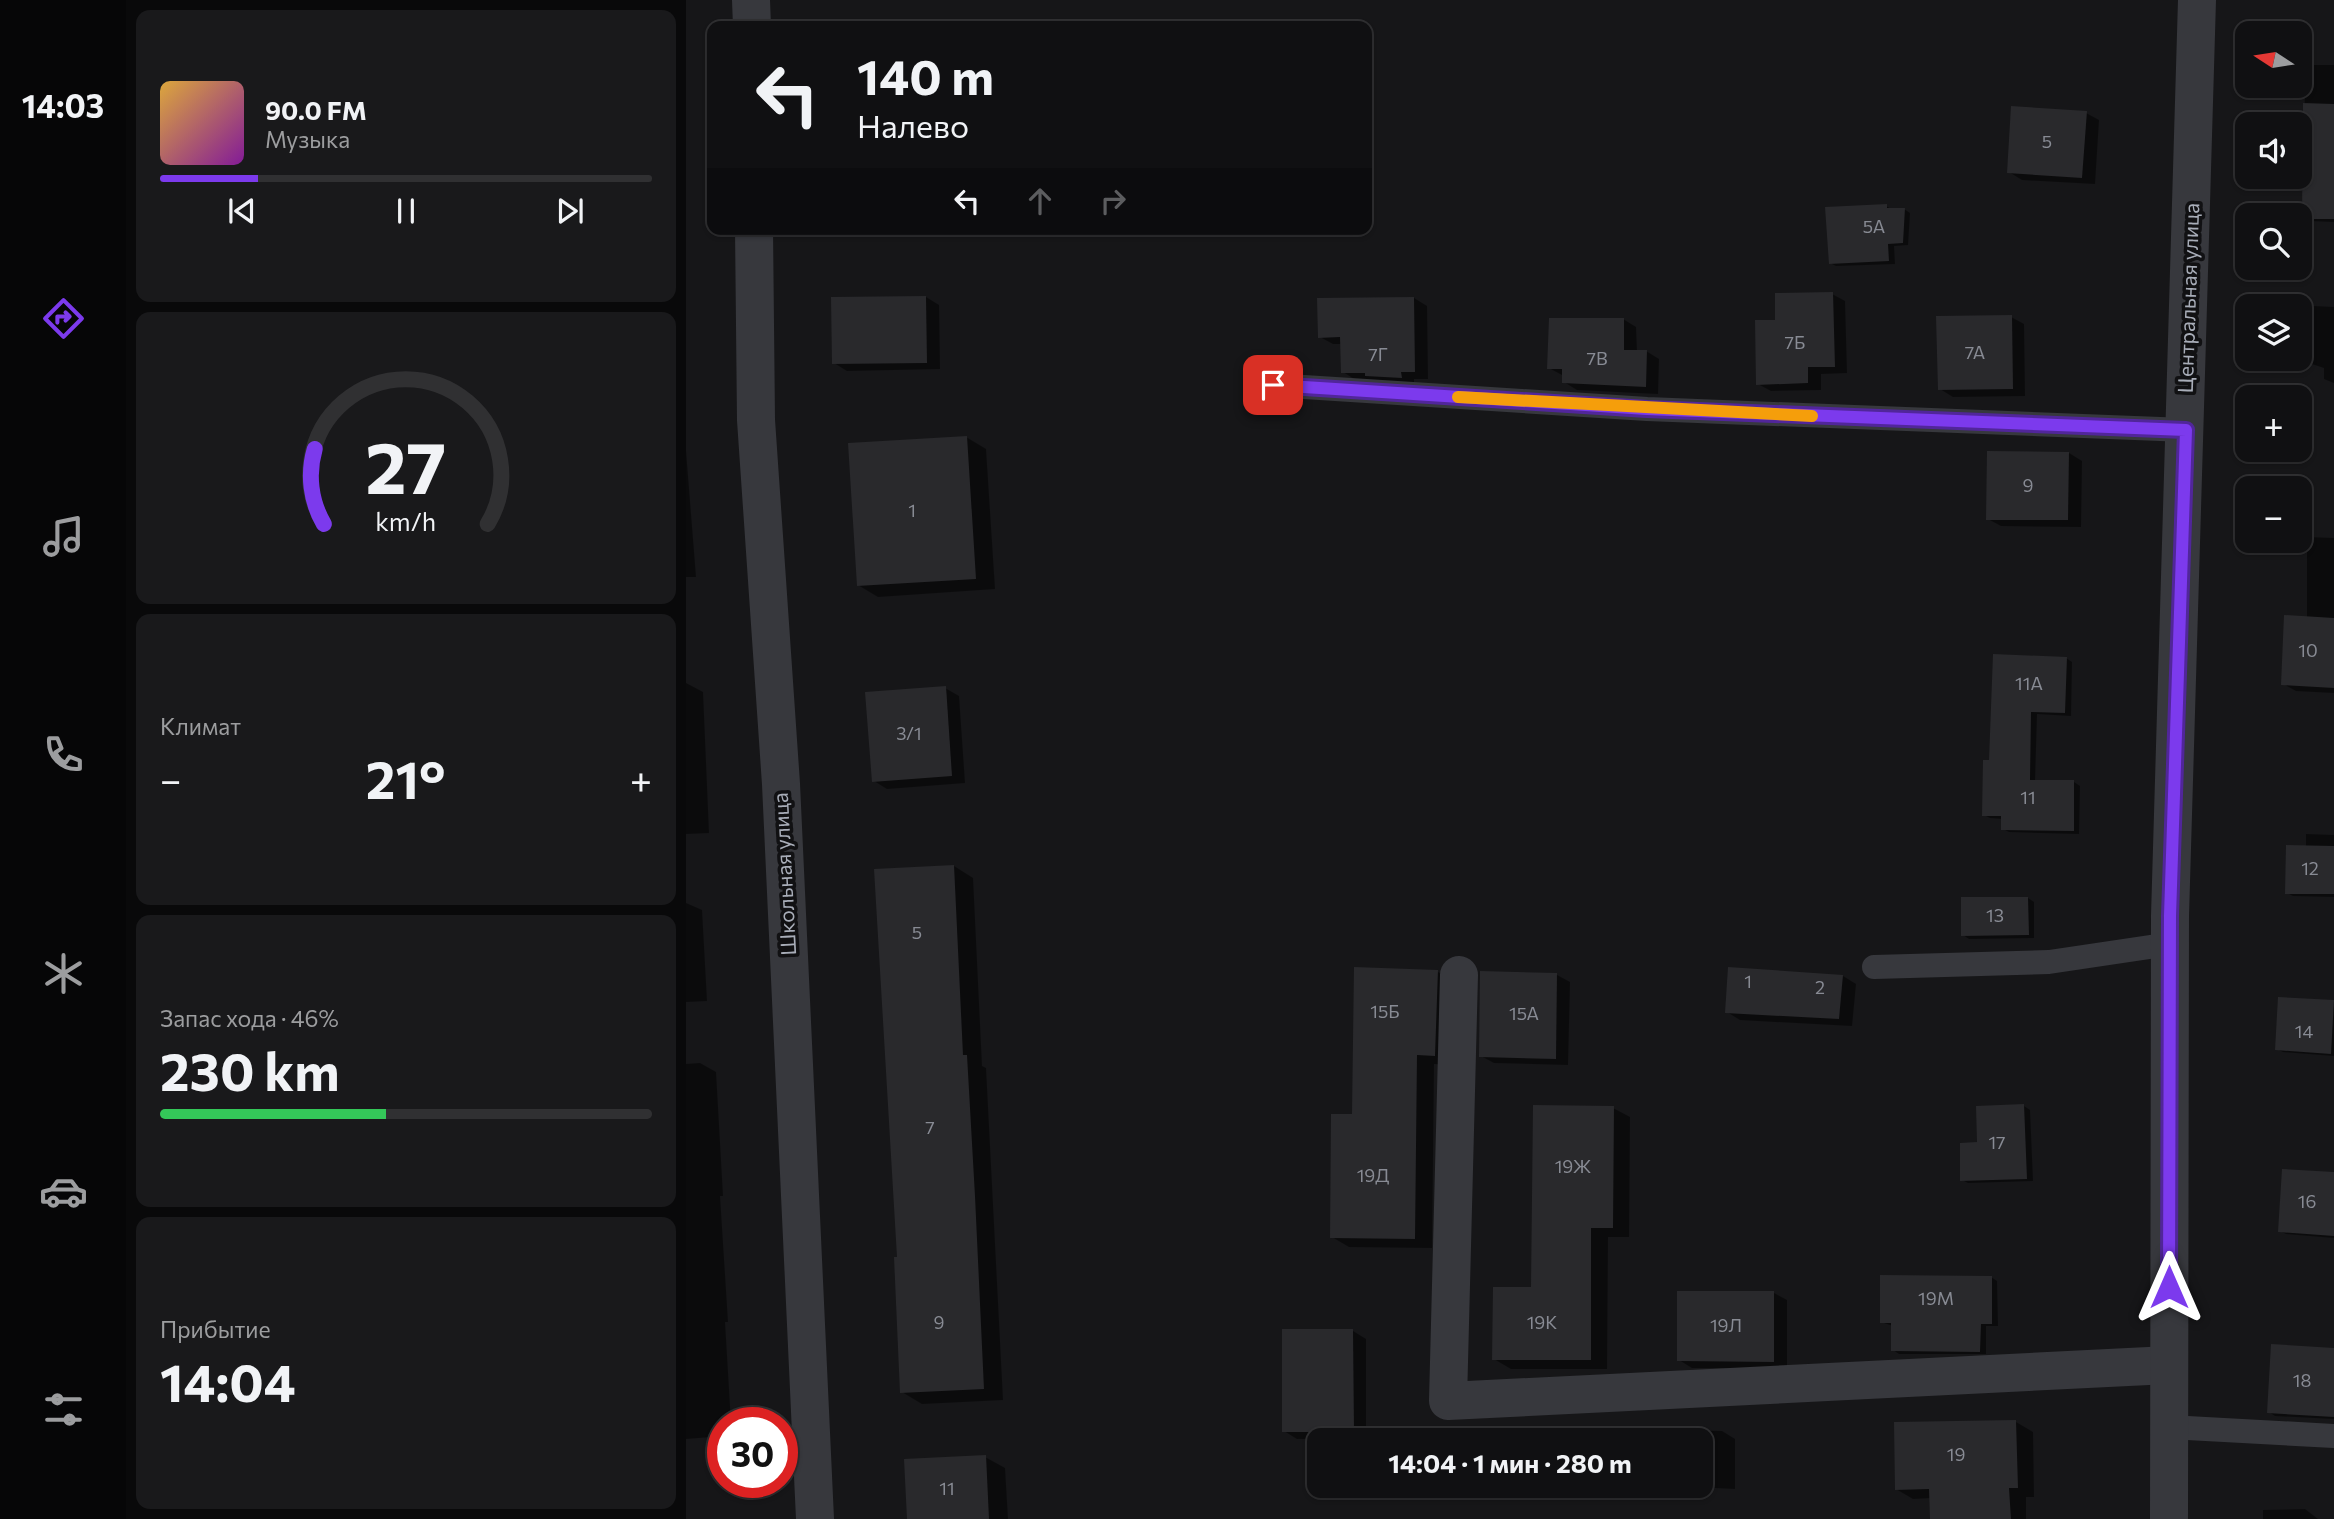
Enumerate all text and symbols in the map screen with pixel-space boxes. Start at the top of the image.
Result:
north arrow [2235,21,2312,98]
map controls [2235,21,2312,553]
text: 140 m [857,45,994,105]
icon: left [742,49,833,140]
text: 14:03 [22,85,104,125]
text: 90.0 FM [265,94,367,125]
text: Налево [857,105,969,145]
button: sound [2235,112,2312,189]
text: Музыка [265,125,350,153]
house number: 5 [2042,130,2052,152]
icon: left [948,182,986,220]
icon: ahead [1021,182,1059,220]
icon: right [1094,182,1132,220]
icon: previous [223,192,261,230]
icon: pause [387,192,425,230]
icon: next [551,192,589,230]
street label: Центральная улица [2172,202,2203,394]
button: search [2235,203,2312,280]
house number: 5А [1863,215,1885,237]
icon: directions [39,294,88,343]
button: layers [2235,294,2312,371]
house number: 7Б [1785,331,1805,353]
house number: 7А [1965,341,1985,363]
house number: 7Г [1368,343,1388,365]
house number: 7В [1586,347,1608,369]
pin [1243,355,1303,415]
icon: arrive [1254,366,1292,404]
button: + [2235,385,2312,462]
text: 27 [366,420,446,509]
house number: 9 [2023,474,2033,496]
button: − [2235,476,2312,553]
house number: 1 [908,499,916,521]
text: km/h [376,505,436,535]
icon: music [39,512,88,561]
house number: 10 [2298,639,2318,661]
house number: 11А [2015,672,2043,694]
text: Климат [160,712,241,740]
house number: 3/1 [896,722,922,744]
icon: phone [39,730,88,779]
text: 21° [366,746,445,810]
text: − [160,755,182,802]
text: + [630,755,652,802]
house number: 11 [2020,786,2036,808]
street label: Школьная улица [767,792,800,956]
house number: 12 [2301,857,2319,879]
house number: 13 [1986,904,2004,926]
house number: 5 [912,921,922,943]
icon: climate [39,949,88,998]
house number: 1 [1744,970,1752,992]
house number: 2 [1815,976,1825,998]
house number: 15Б [1370,1000,1400,1022]
house number: 15А [1509,1002,1539,1024]
text: Запас хода · 46% [160,1004,339,1032]
house number: 14 [2295,1020,2313,1042]
text: 230 km [160,1038,340,1102]
house number: 7 [925,1116,935,1138]
house number: 17 [1988,1131,2006,1153]
house number: 19Ж [1555,1155,1592,1177]
house number: 19Д [1357,1164,1389,1186]
icon: car [39,1167,88,1216]
house number: 16 [2298,1190,2316,1212]
position arrow [2132,1250,2206,1324]
house number: 19М [1918,1287,1954,1309]
house number: 9 [934,1311,944,1333]
house number: 19К [1527,1311,1557,1333]
house number: 19Л [1710,1314,1742,1336]
text: Прибытие [160,1315,271,1343]
text: 14:04 [160,1349,296,1413]
house number: 18 [2293,1369,2311,1391]
icon: filters [39,1385,88,1434]
speed limit sign: 30 [707,1407,798,1498]
house number: 19 [1947,1443,1965,1465]
text: 14:04 · 1 мин · 280 m [1388,1447,1632,1478]
house number: 11 [939,1477,955,1499]

